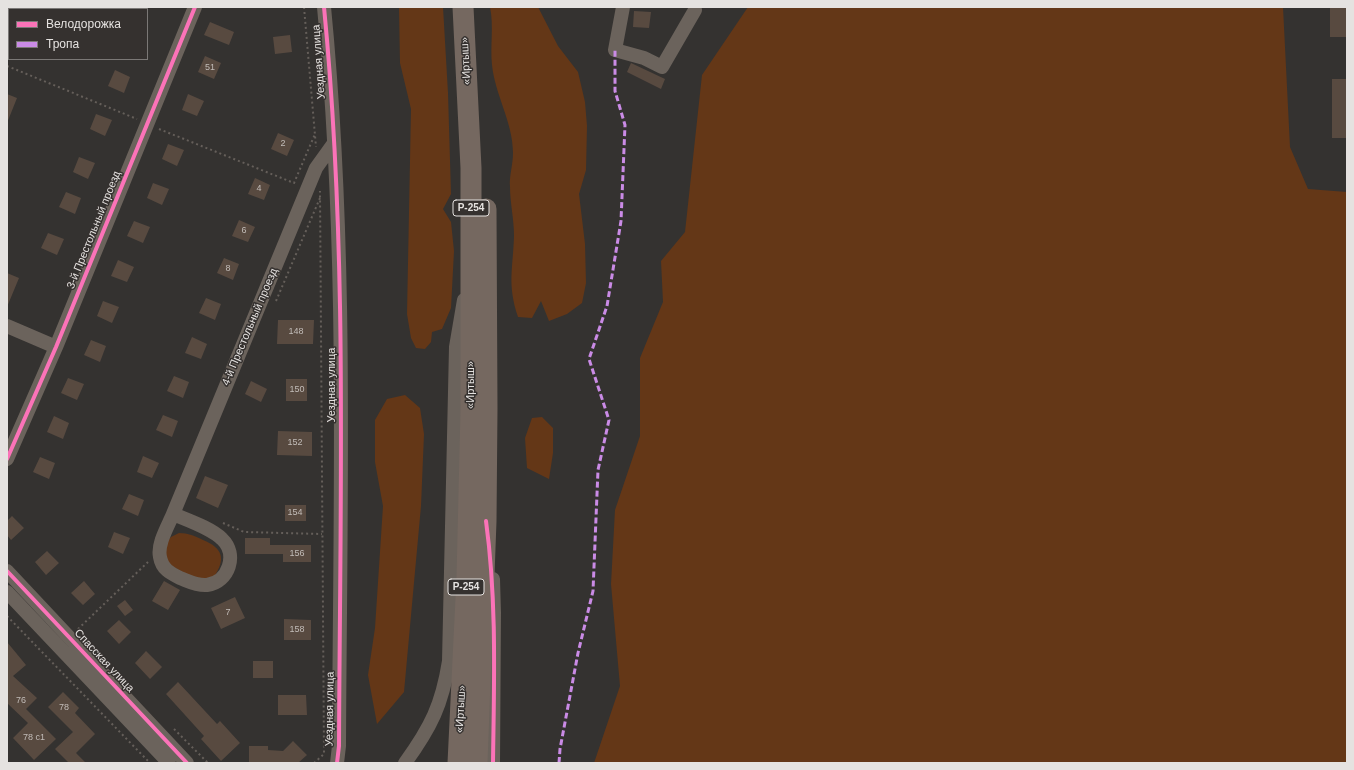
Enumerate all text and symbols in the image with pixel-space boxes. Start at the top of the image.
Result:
legend [8,8,148,60]
text: Велодорожка [46,17,121,31]
street label: Уездная улица [310,24,328,100]
text: Тропа [46,37,79,51]
street label: «Иртыш» [458,37,474,85]
house number: 51 [205,63,215,73]
house number: 2 [280,139,286,149]
street label: 3-й Престольный проезд [64,169,124,291]
house number: 4 [256,184,262,194]
road number: Р-254 [453,200,489,216]
house number: 6 [241,226,247,236]
house number: 8 [225,264,231,274]
street label: 4-й Престольный проезд [219,266,281,388]
house number: 148 [288,327,304,337]
street label: Уездная улица [325,348,339,422]
street label: «Иртыш» [464,361,478,409]
house number: 150 [289,385,305,395]
house number: 152 [287,438,303,448]
house number: 154 [287,508,303,518]
house number: 156 [289,549,305,559]
road number: Р-254 [448,579,484,595]
house number: 7 [225,608,231,618]
house number: 158 [289,625,305,635]
street label: Спасская улица [71,627,137,695]
street label: Уездная улица [323,671,337,747]
street label: «Иртыш» [453,685,469,733]
house number: 76 [16,696,26,706]
house number: 78 [59,703,69,713]
house number: 78 с1 [23,733,45,743]

